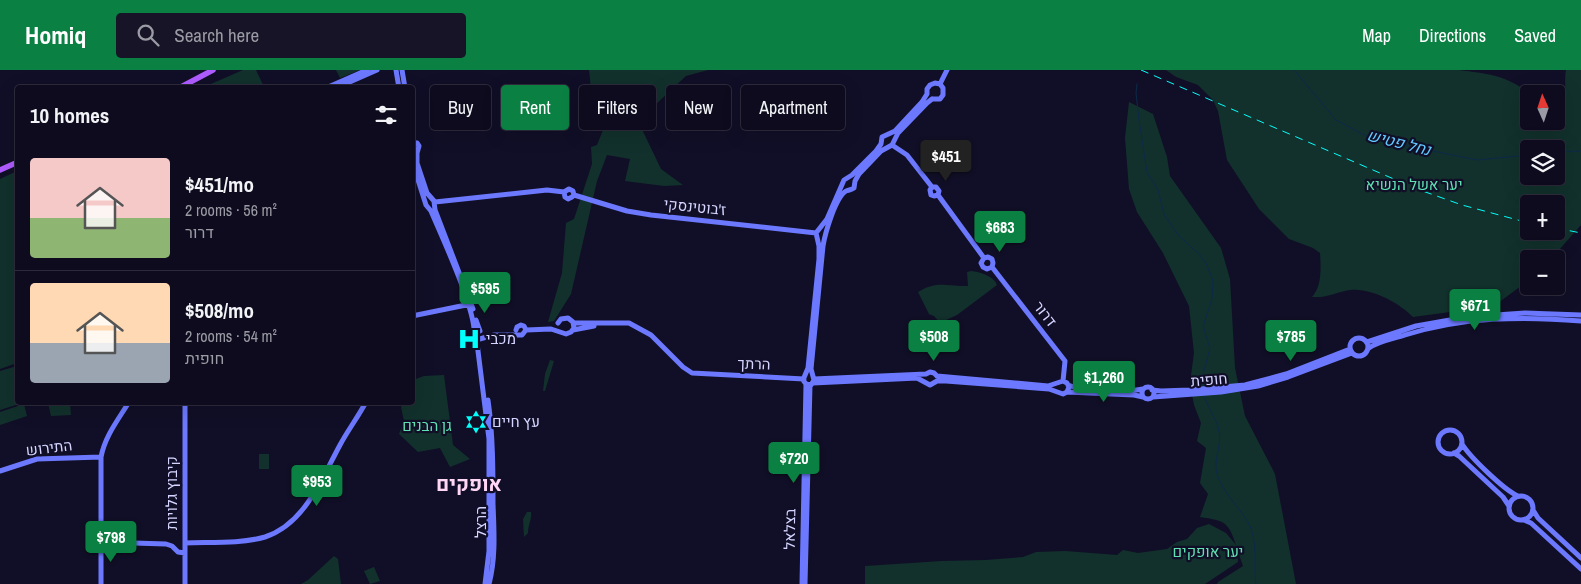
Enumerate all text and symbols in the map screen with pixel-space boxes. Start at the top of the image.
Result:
search box [116,13,466,58]
text: Homiq [25,19,86,51]
icon: search [134,21,162,49]
text: Search here [174,22,259,48]
text: Map [1362,23,1391,48]
text: Directions [1419,23,1486,48]
text: Saved [1514,23,1556,48]
chip: Buy [430,85,491,130]
chip: Rent [501,85,569,130]
chip: Filters [579,85,656,130]
chip: New [666,85,731,130]
chip: Apartment [741,85,845,130]
north arrow [1520,85,1565,130]
map controls [1520,85,1565,295]
text: 10 homes [30,101,109,130]
icon: filters [372,101,400,129]
water label: נחל פטיש [1365,123,1434,161]
pin: $451 [916,140,976,182]
button: layers [1520,140,1565,185]
text: $451 [931,145,961,167]
text: $451/mo [185,170,254,199]
park label: יער אשל הנשיא [1366,174,1462,195]
icon: home [70,178,130,238]
street label: ז'בוטינסקי [663,193,727,220]
button: + [1520,195,1565,240]
text: 2 rooms · 56 m² [185,199,277,221]
pin: $683 [970,210,1030,253]
text: $683 [985,216,1015,238]
text: דרור [185,221,214,243]
button: − [1520,250,1565,295]
pin: $595 [455,272,515,314]
text: $595 [470,277,500,299]
pin: $671 [1445,288,1505,331]
text: $671 [1460,294,1490,316]
text: $508/mo [185,296,254,325]
street label: דרור [1029,297,1062,331]
icon: home [70,303,130,363]
pin: $508 [904,320,964,362]
pin: $785 [1261,320,1321,362]
text: 2 rooms · 54 m² [185,325,277,347]
text: $508 [919,325,949,347]
text: $785 [1276,325,1306,347]
hospital icon: מכבי [456,326,482,352]
place label: מכבי [486,328,516,349]
text: חופית [185,347,224,369]
street label: הרתך [737,352,771,375]
pin: $1,260 [1063,360,1145,403]
text: $1,260 [1084,366,1124,388]
street label: חופית [1190,367,1228,392]
synagogue icon: עץ חיים [463,409,489,435]
place label: עץ חיים [492,411,540,432]
park label: גן הבנים [402,415,452,436]
street label: התירוש [25,434,73,461]
pin: $720 [764,442,824,484]
text: $720 [779,447,809,469]
street label: קיבוץ גלויות [161,456,182,530]
pin: $953 [287,464,347,507]
text: $953 [302,470,332,492]
district label: אופקים [436,470,502,497]
street label: הרצל [470,506,491,538]
street label: בצלאל [779,508,800,550]
pin: $798 [81,520,141,563]
text: $798 [96,526,126,548]
park label: יער אופקים [1173,541,1243,562]

